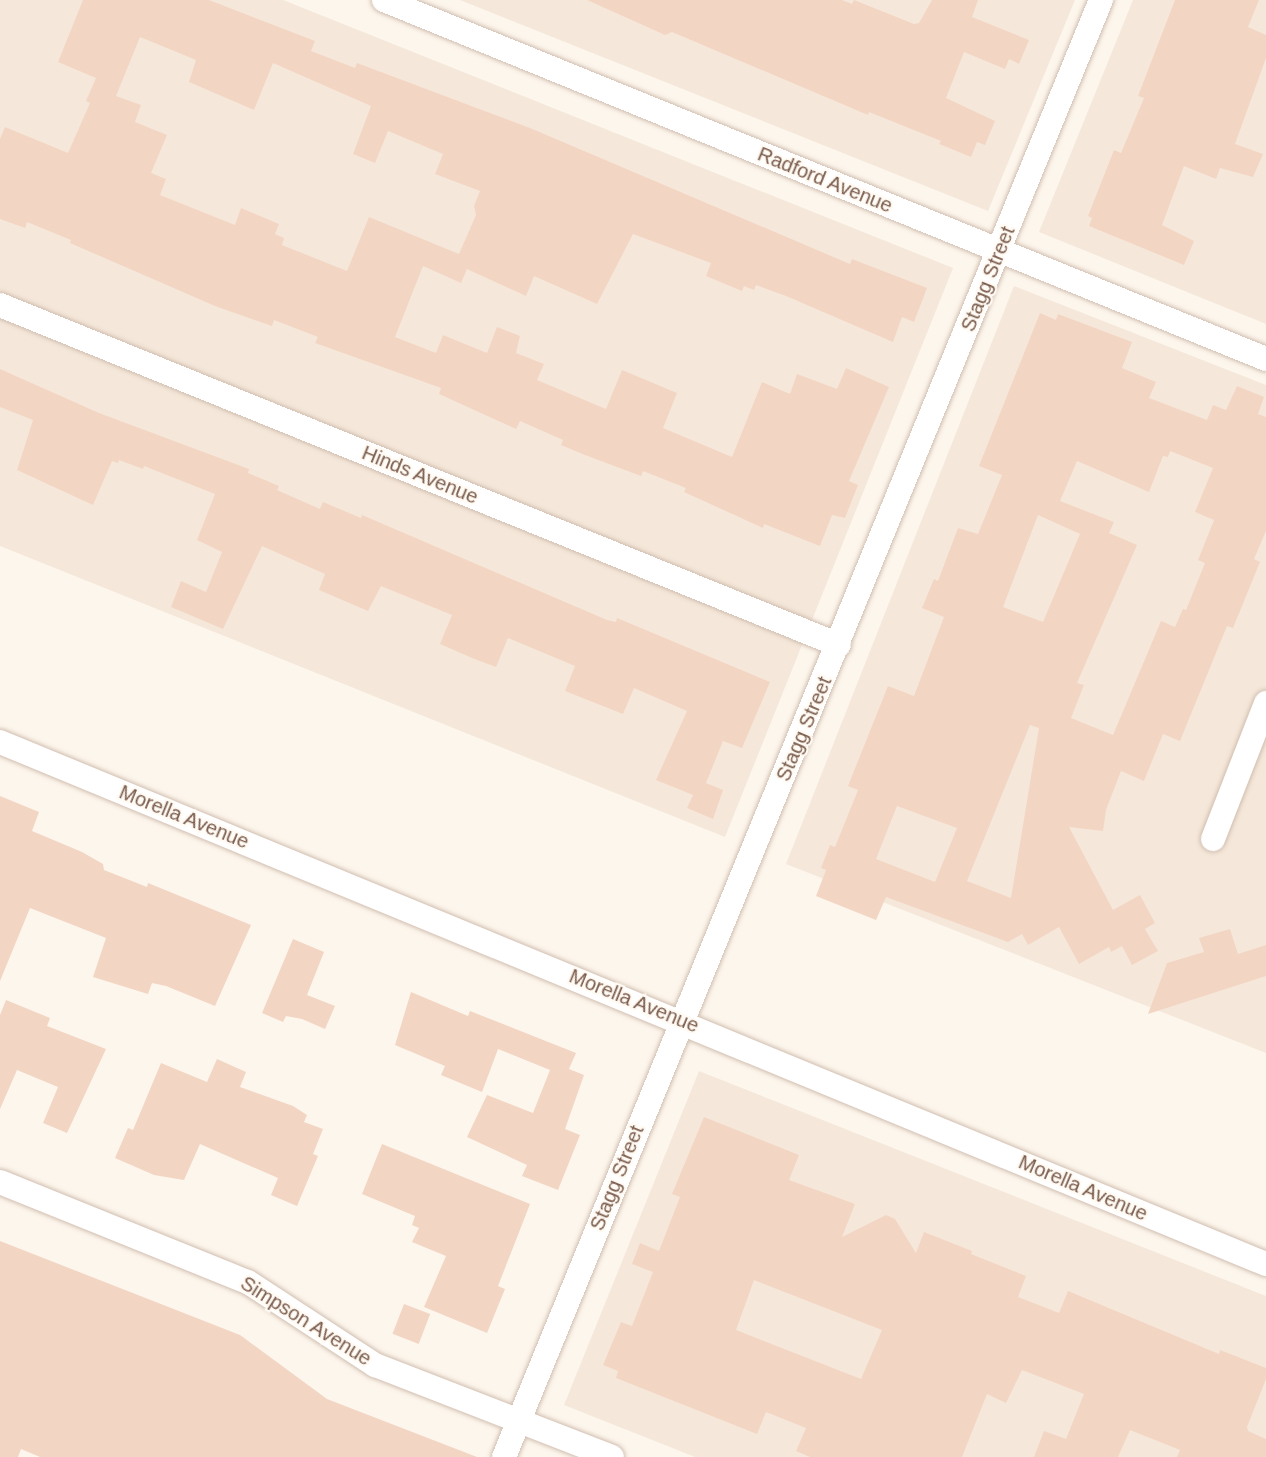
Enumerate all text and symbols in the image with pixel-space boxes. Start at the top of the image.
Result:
street label: Radford Avenue [754,142,896,218]
street label: Stagg Street [956,223,1020,335]
street label: Hinds Avenue [358,441,482,509]
street label: Stagg Street [771,673,837,785]
street label: Morella Avenue [115,780,253,854]
street label: Morella Avenue [565,964,703,1038]
street label: Stagg Street [585,1122,649,1234]
street label: Morella Avenue [1015,1150,1151,1226]
street label: Simpson Avenue [236,1271,376,1371]

